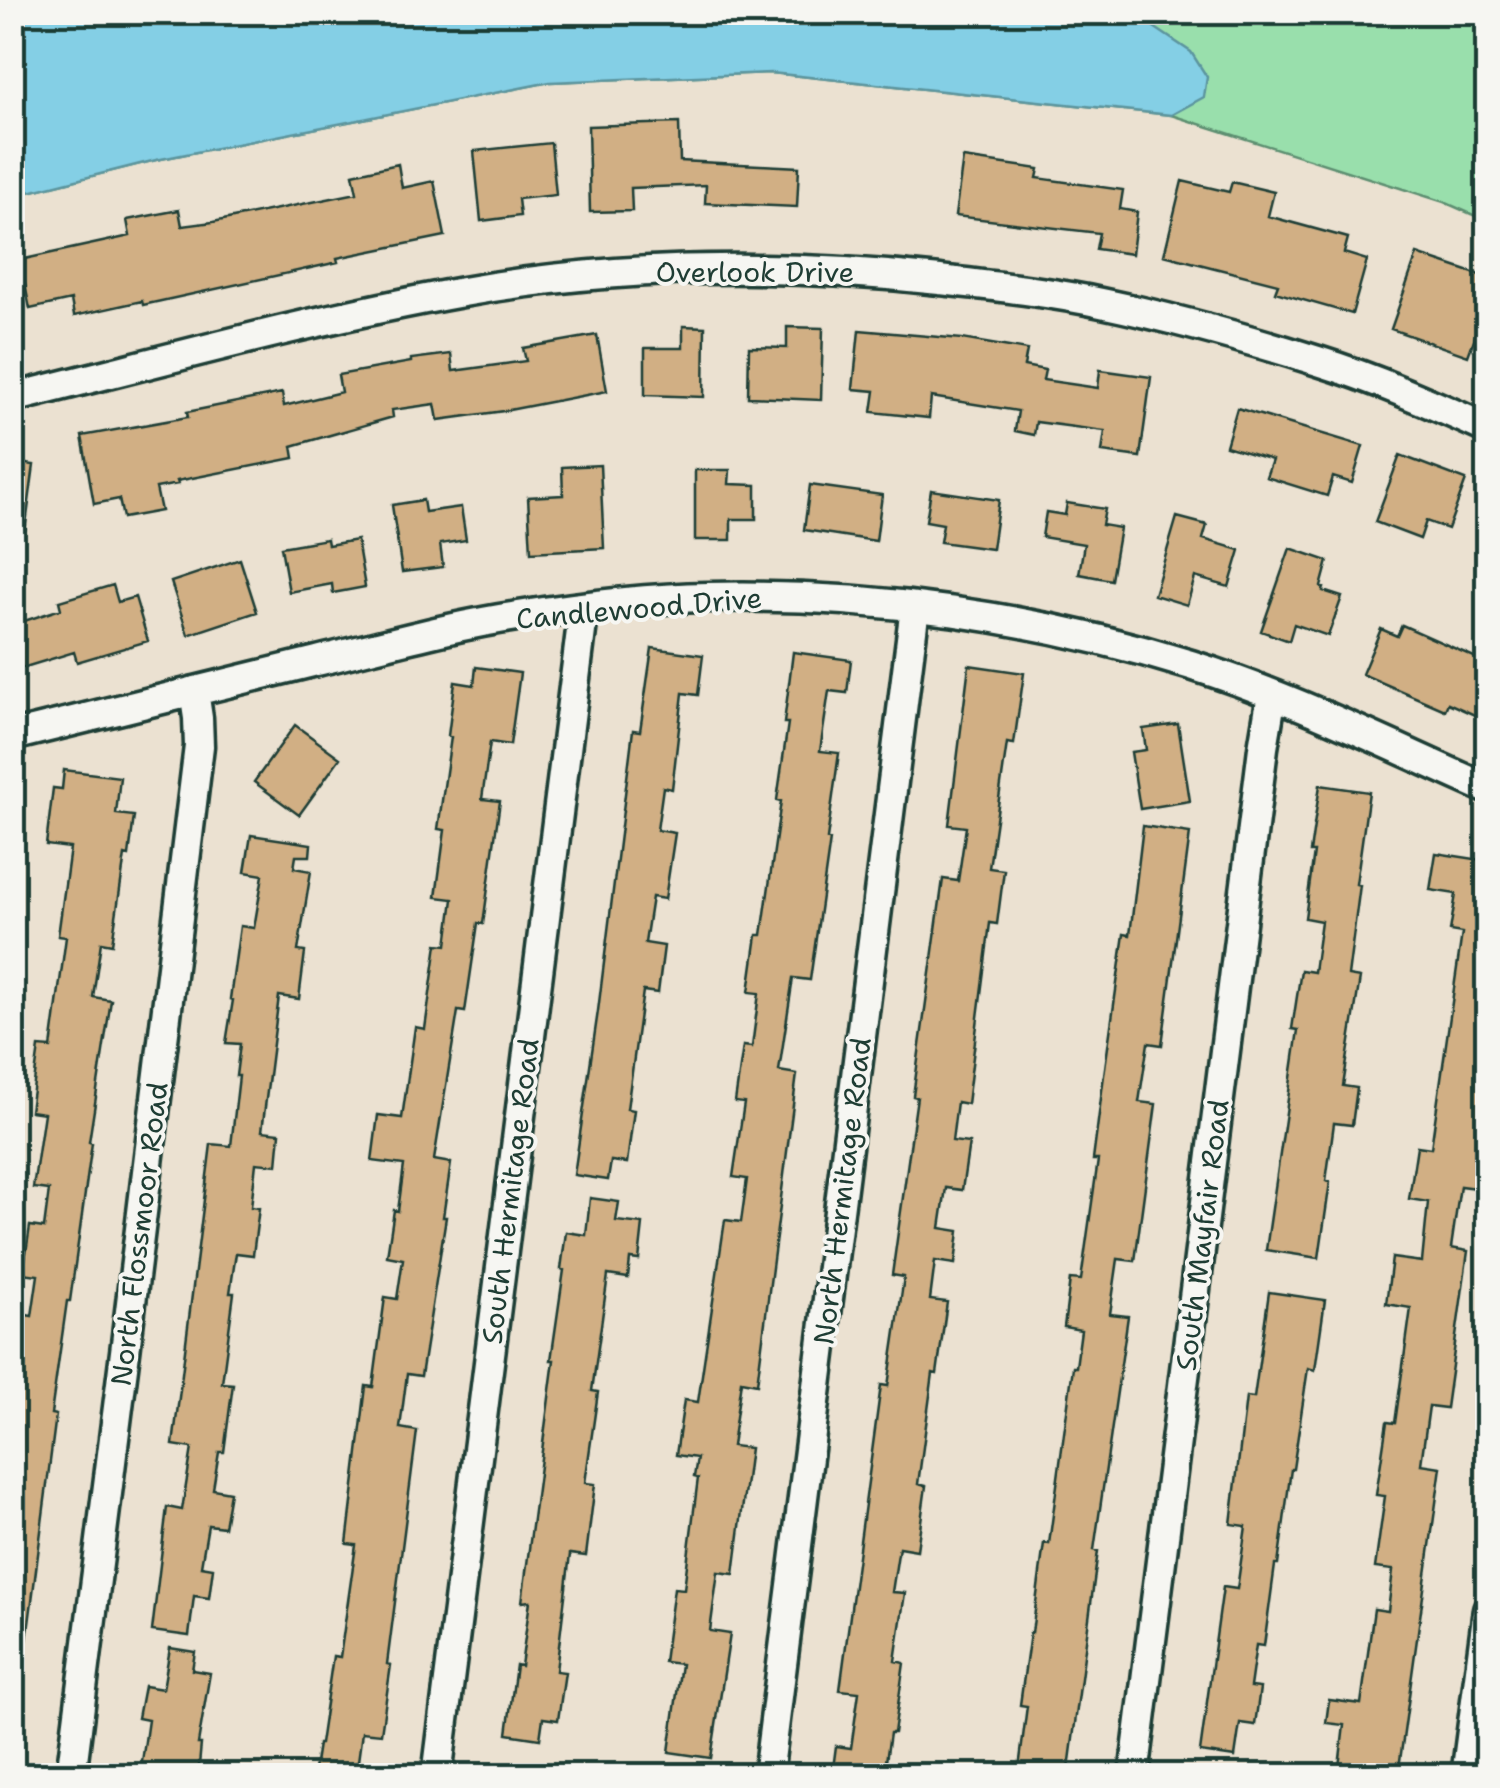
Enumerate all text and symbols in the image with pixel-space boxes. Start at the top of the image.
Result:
street label: Overlook Drive [656,253,854,291]
street label: Candlewood Drive [515,578,763,638]
street label: North Hermitage Road [804,1035,880,1347]
street label: South Hermitage Road [472,1036,548,1346]
street label: North Flossmoor Road [101,1080,177,1388]
street label: South Mayfair Road [1166,1097,1238,1373]

